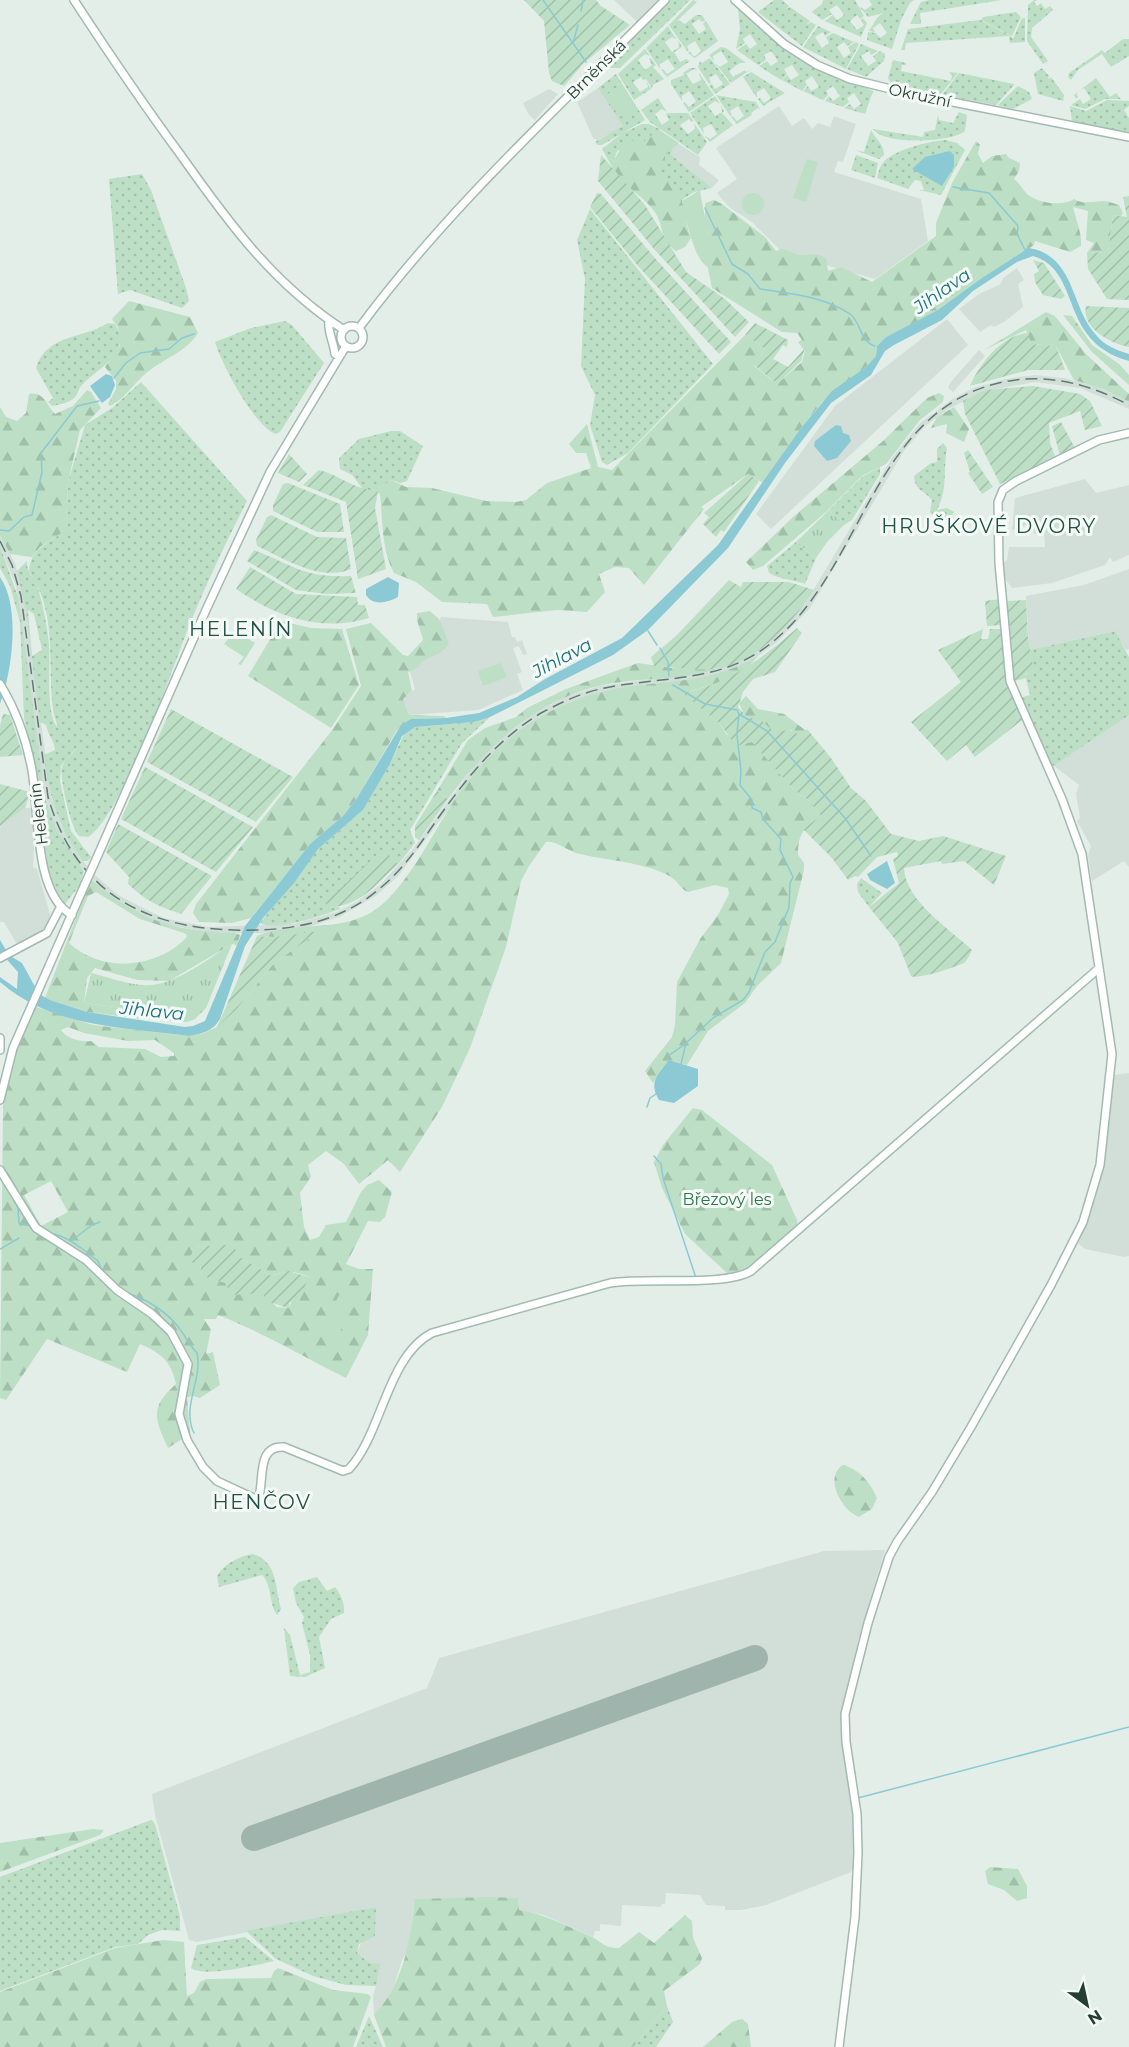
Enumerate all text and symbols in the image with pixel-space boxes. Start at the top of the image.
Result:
street label: Brněnská [563,36,630,103]
street label: Okružní [887,80,954,112]
water label: Jihlava [908,263,975,319]
district label: HRUŠKOVÉ DVORY [881,514,1097,538]
district label: HELENÍN [189,617,293,641]
water label: Jihlava [527,633,596,683]
street label: Helenín [25,782,52,846]
water label: Jihlava [118,997,185,1025]
park label: Březový les [683,1190,772,1209]
district label: HENČOV [213,1490,311,1514]
north arrow [1057,1975,1117,2035]
text: N [1084,2006,1105,2029]

